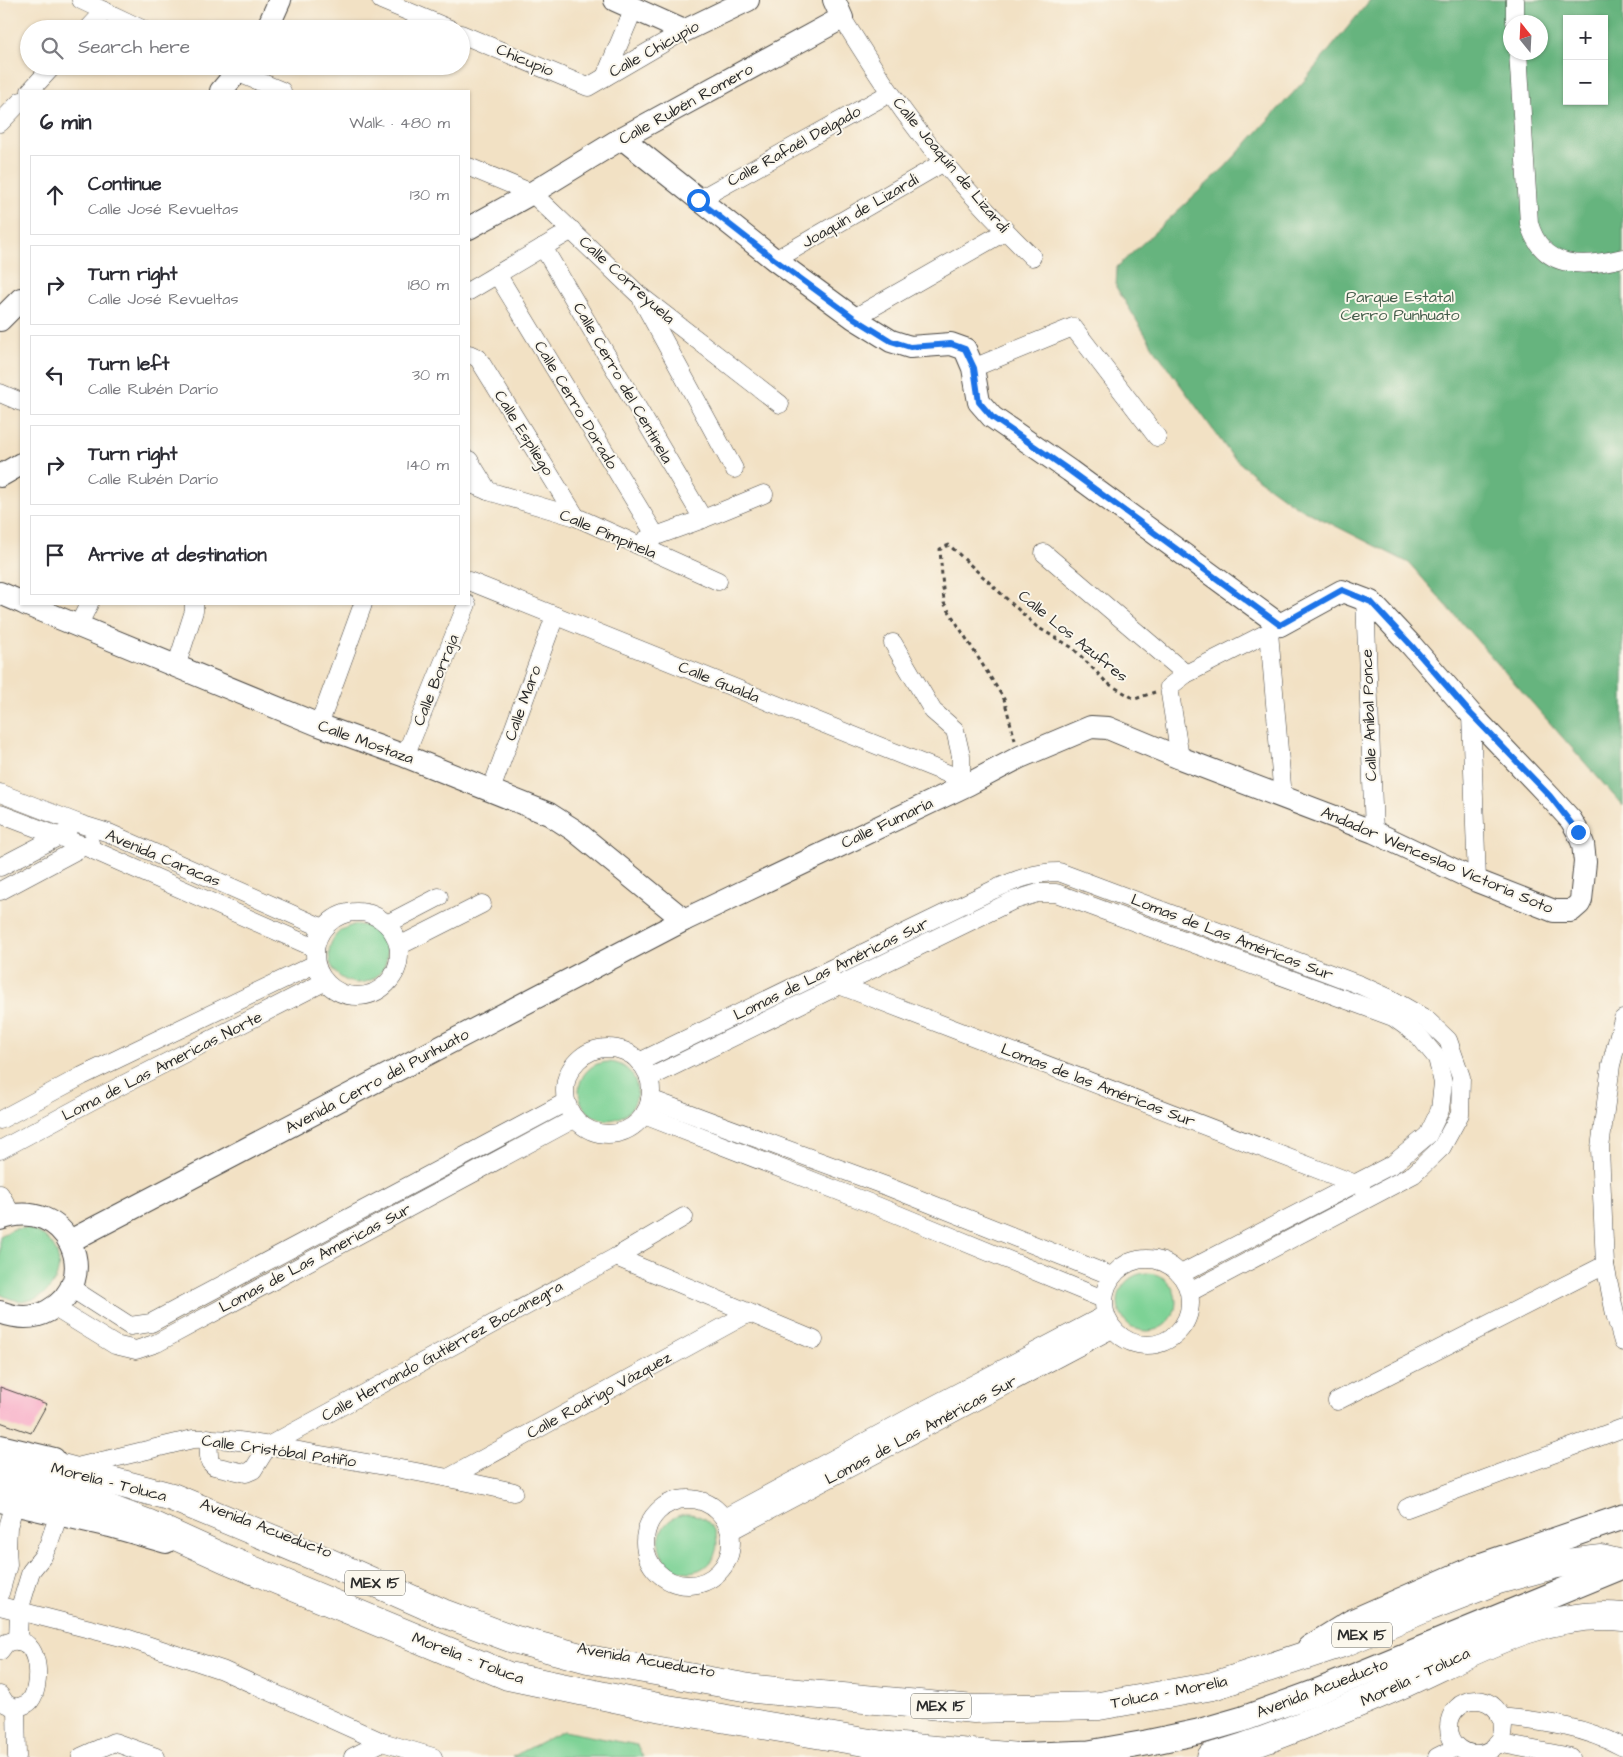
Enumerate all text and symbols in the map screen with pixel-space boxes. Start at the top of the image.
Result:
street label: Calle Chicupio [605,15,703,83]
north arrow [1503,15,1548,60]
map controls [1563,15,1608,105]
button: + [1563,15,1608,60]
search box [20,20,470,75]
icon: search [38,34,66,62]
text: Search here [78,34,190,61]
street label: Chicupio [493,38,557,82]
street label: Calle Rubén Romero [615,58,757,150]
button: − [1563,60,1608,105]
street label: Calle Joaquín de Lizardi [888,93,1015,238]
street label: Calle Rafaél Delgado [723,100,865,193]
text: 6 min [40,108,92,137]
text: Walk · 480 m [349,112,450,134]
street label: Joaquín de Lizardi [798,168,923,253]
text: Continue [88,171,162,198]
icon: ahead [41,181,69,209]
text: 130 m [410,184,449,206]
route start [687,189,710,212]
text: Calle José Revueltas [88,198,238,220]
street label: Calle Correyuela [573,231,680,330]
text: Turn right [88,261,177,288]
icon: right [41,271,69,299]
text: 180 m [408,274,449,296]
park label: Parque Estatal Cerro Punhuato [1340,286,1460,326]
text: Calle José Revueltas [88,288,238,310]
street label: Calle Cerro del Centinela [568,298,678,468]
street label: Calle Cerro Dorado [529,337,623,473]
text: Turn left [88,351,169,378]
icon: left [41,361,69,389]
text: 30 m [412,364,449,386]
text: Calle Rubén Darío [88,378,218,400]
street label: Calle Espliego [488,386,559,480]
text: Turn right [88,441,177,468]
icon: right [41,451,69,479]
text: 140 m [407,454,449,476]
text: Calle Rubén Darío [88,468,218,490]
street label: Calle Pimpinela [556,504,660,564]
icon: arrive [41,541,69,569]
text: Arrive at destination [88,542,267,569]
street label: Calle Los Azufres [1013,585,1133,687]
street label: Calle Borraja [408,631,464,729]
street label: Calle Aníbal Ponce [1356,648,1382,781]
street label: Calle Gualda [675,656,763,708]
street label: Calle Maro [499,662,547,744]
street label: Calle Mostaza [315,714,417,770]
street label: Calle Fumaría [838,792,936,854]
street label: Andador Wenceslao Victoria Soto [1318,801,1556,919]
route end [1567,821,1590,844]
street label: Avenida Caracas [102,824,224,892]
street label: Lomas de Las Américas Sur [1128,888,1336,986]
street label: Lomas de Las Américas Sur [730,912,932,1026]
street label: Loma de Las Americas Norte [58,1006,266,1126]
street label: Avenida Cerro del Punhuato [281,1023,473,1139]
street label: Lomas de las Américas Sur [998,1038,1198,1132]
street label: Lomas de Las Americas Sur [215,1198,415,1318]
street label: Calle Hernando Gutiérrez Bocanegra [318,1275,567,1428]
street label: Calle Rodrigo Vázquez [523,1346,676,1445]
street label: Lomas de Las Américas Sur [821,1370,1021,1490]
street label: Calle Cristóbal Patiño [200,1429,358,1473]
street label: Morelia - Toluca [49,1457,169,1507]
street label: Avenida Acueducto [197,1493,335,1563]
road number: MEX 15 [345,1570,405,1596]
road number: MEX 15 [1332,1622,1392,1648]
street label: Morelia - Toluca [409,1627,527,1689]
street label: Avenida Acueducto [575,1637,717,1683]
street label: Morelia - Toluca [1357,1642,1473,1712]
street label: Avenida Acueducto [1253,1653,1391,1723]
street label: Toluca - Morelia [1109,1670,1229,1714]
road number: MEX 15 [911,1694,971,1718]

